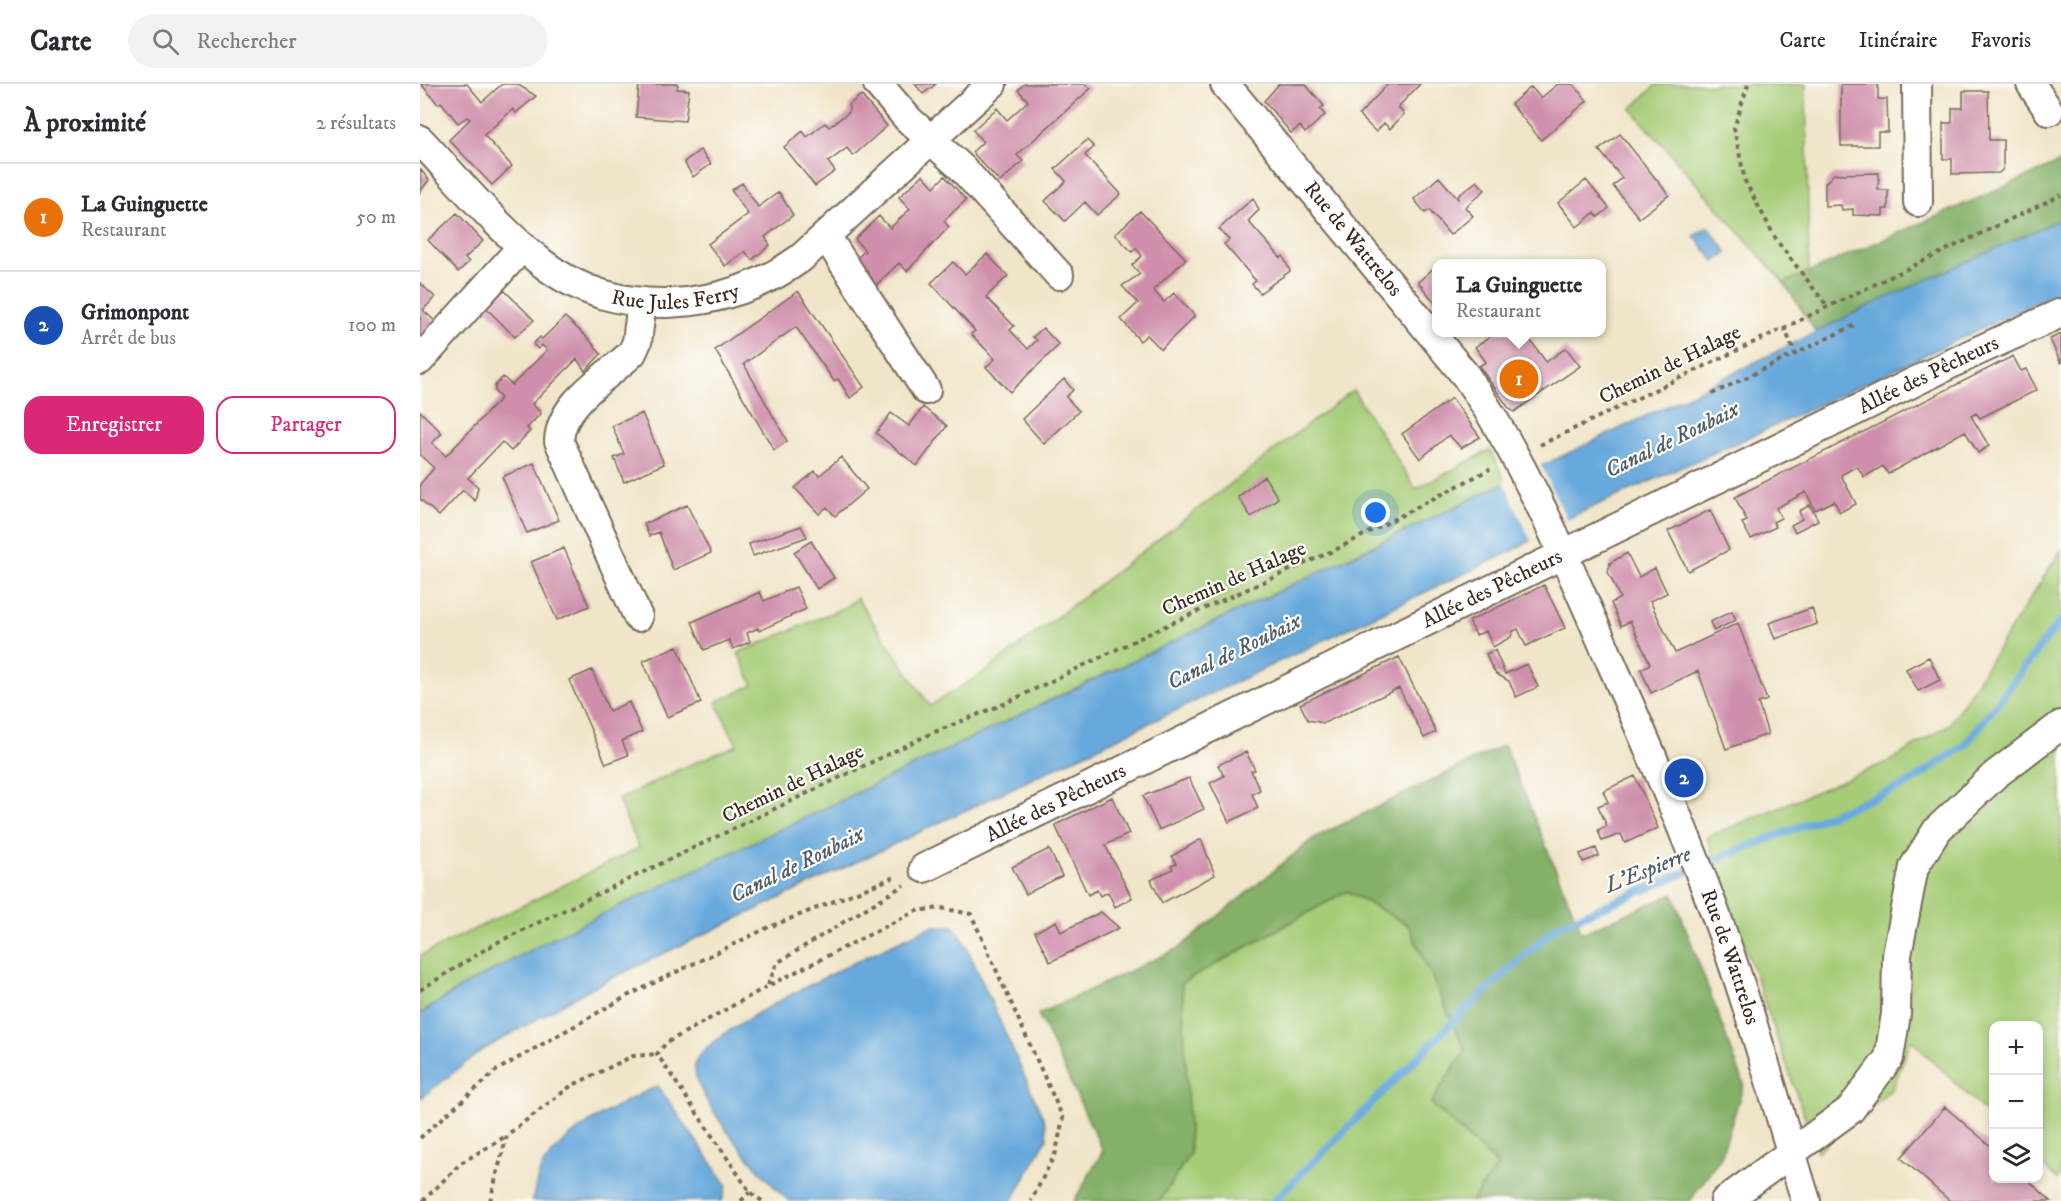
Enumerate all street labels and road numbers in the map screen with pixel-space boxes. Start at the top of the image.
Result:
street label: Rue de Wattrelos [1298,176,1408,302]
street label: Rue Jules Ferry [609,278,744,316]
street label: Chemin de Halage [1595,319,1745,411]
street label: Allée des Pêcheurs [1854,330,2003,420]
street label: Chemin de Halage [1158,536,1310,622]
street label: Allée des Pêcheurs [1418,544,1567,634]
street label: Chemin de Halage [718,738,868,830]
street label: Allée des Pêcheurs [982,758,1130,849]
street label: Rue de Wattrelos [1694,886,1765,1028]

